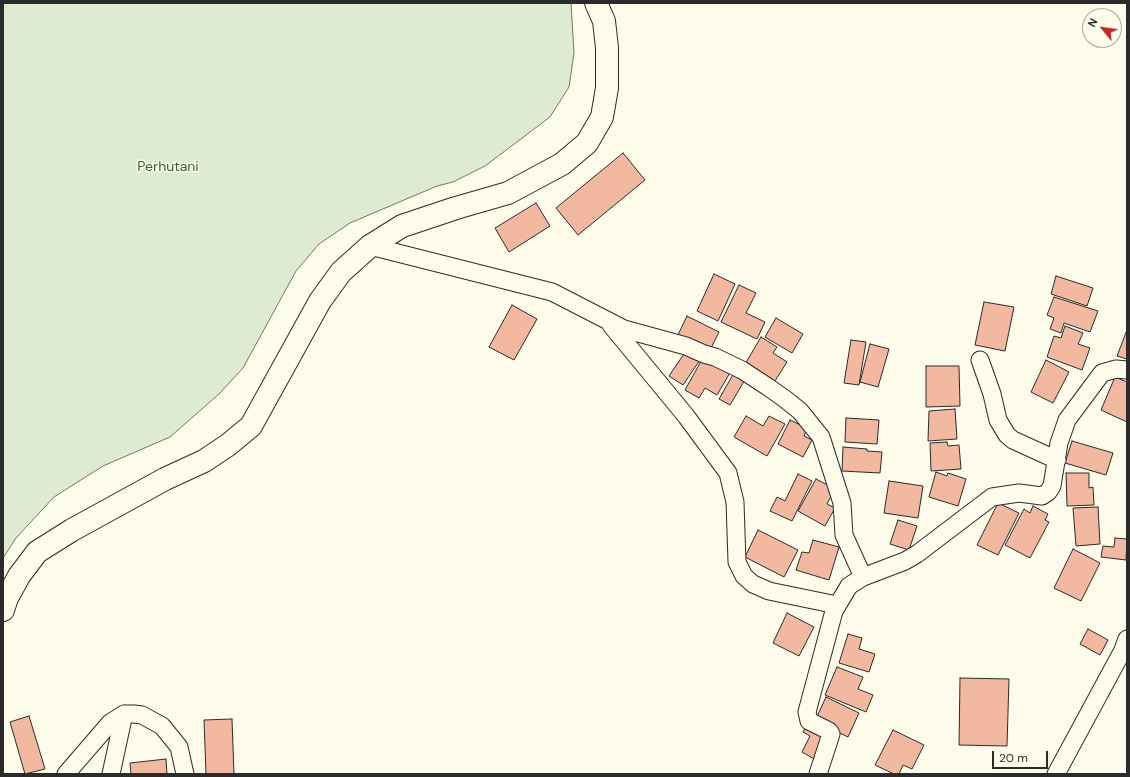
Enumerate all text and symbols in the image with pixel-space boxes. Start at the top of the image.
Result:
north arrow [1082,8,1122,48]
text: N [1084,16,1100,30]
park label: Perhutani [137,159,199,175]
scale bar [994,743,1050,769]
text: 20 m [999,750,1028,766]

